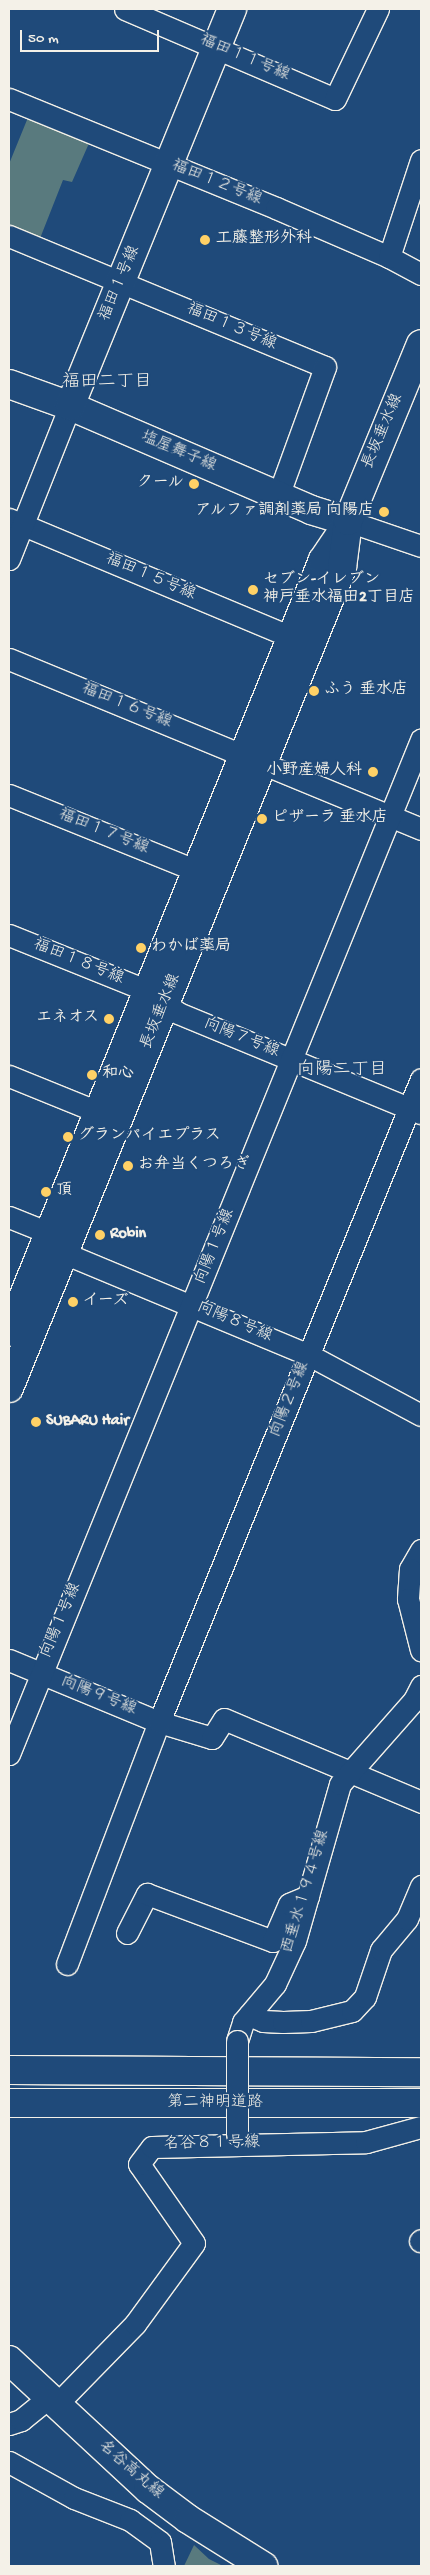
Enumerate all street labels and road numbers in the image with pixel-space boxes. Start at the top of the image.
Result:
street label: 福田１１号線 [196,31,292,87]
street label: 福田１２号線 [168,157,264,211]
street label: 福田１号線 [97,243,145,325]
street label: 福田１３号線 [183,300,279,356]
street label: 長坂垂水線 [360,391,408,473]
street label: 塩屋舞子線 [137,429,219,477]
street label: 福田１５号線 [102,550,198,606]
street label: 福田１６号線 [78,680,174,734]
street label: 福田１７号線 [55,806,151,860]
street label: 福田１８号線 [30,936,126,990]
street label: 長坂垂水線 [138,971,186,1053]
street label: 向陽７号線 [200,1015,282,1063]
street label: 向陽１号線 [192,1206,240,1288]
street label: 向陽８号線 [193,1299,275,1347]
street label: 向陽２号線 [267,1359,315,1441]
street label: 向陽１号線 [38,1580,86,1662]
street label: 向陽９号線 [57,1673,139,1721]
street label: 西垂水１９４号線 [279,1828,335,1956]
street label: 第二神明道路 [167,2094,263,2114]
street label: 名谷８１号線 [164,2135,260,2155]
street label: 名谷高丸線 [94,2438,166,2504]

